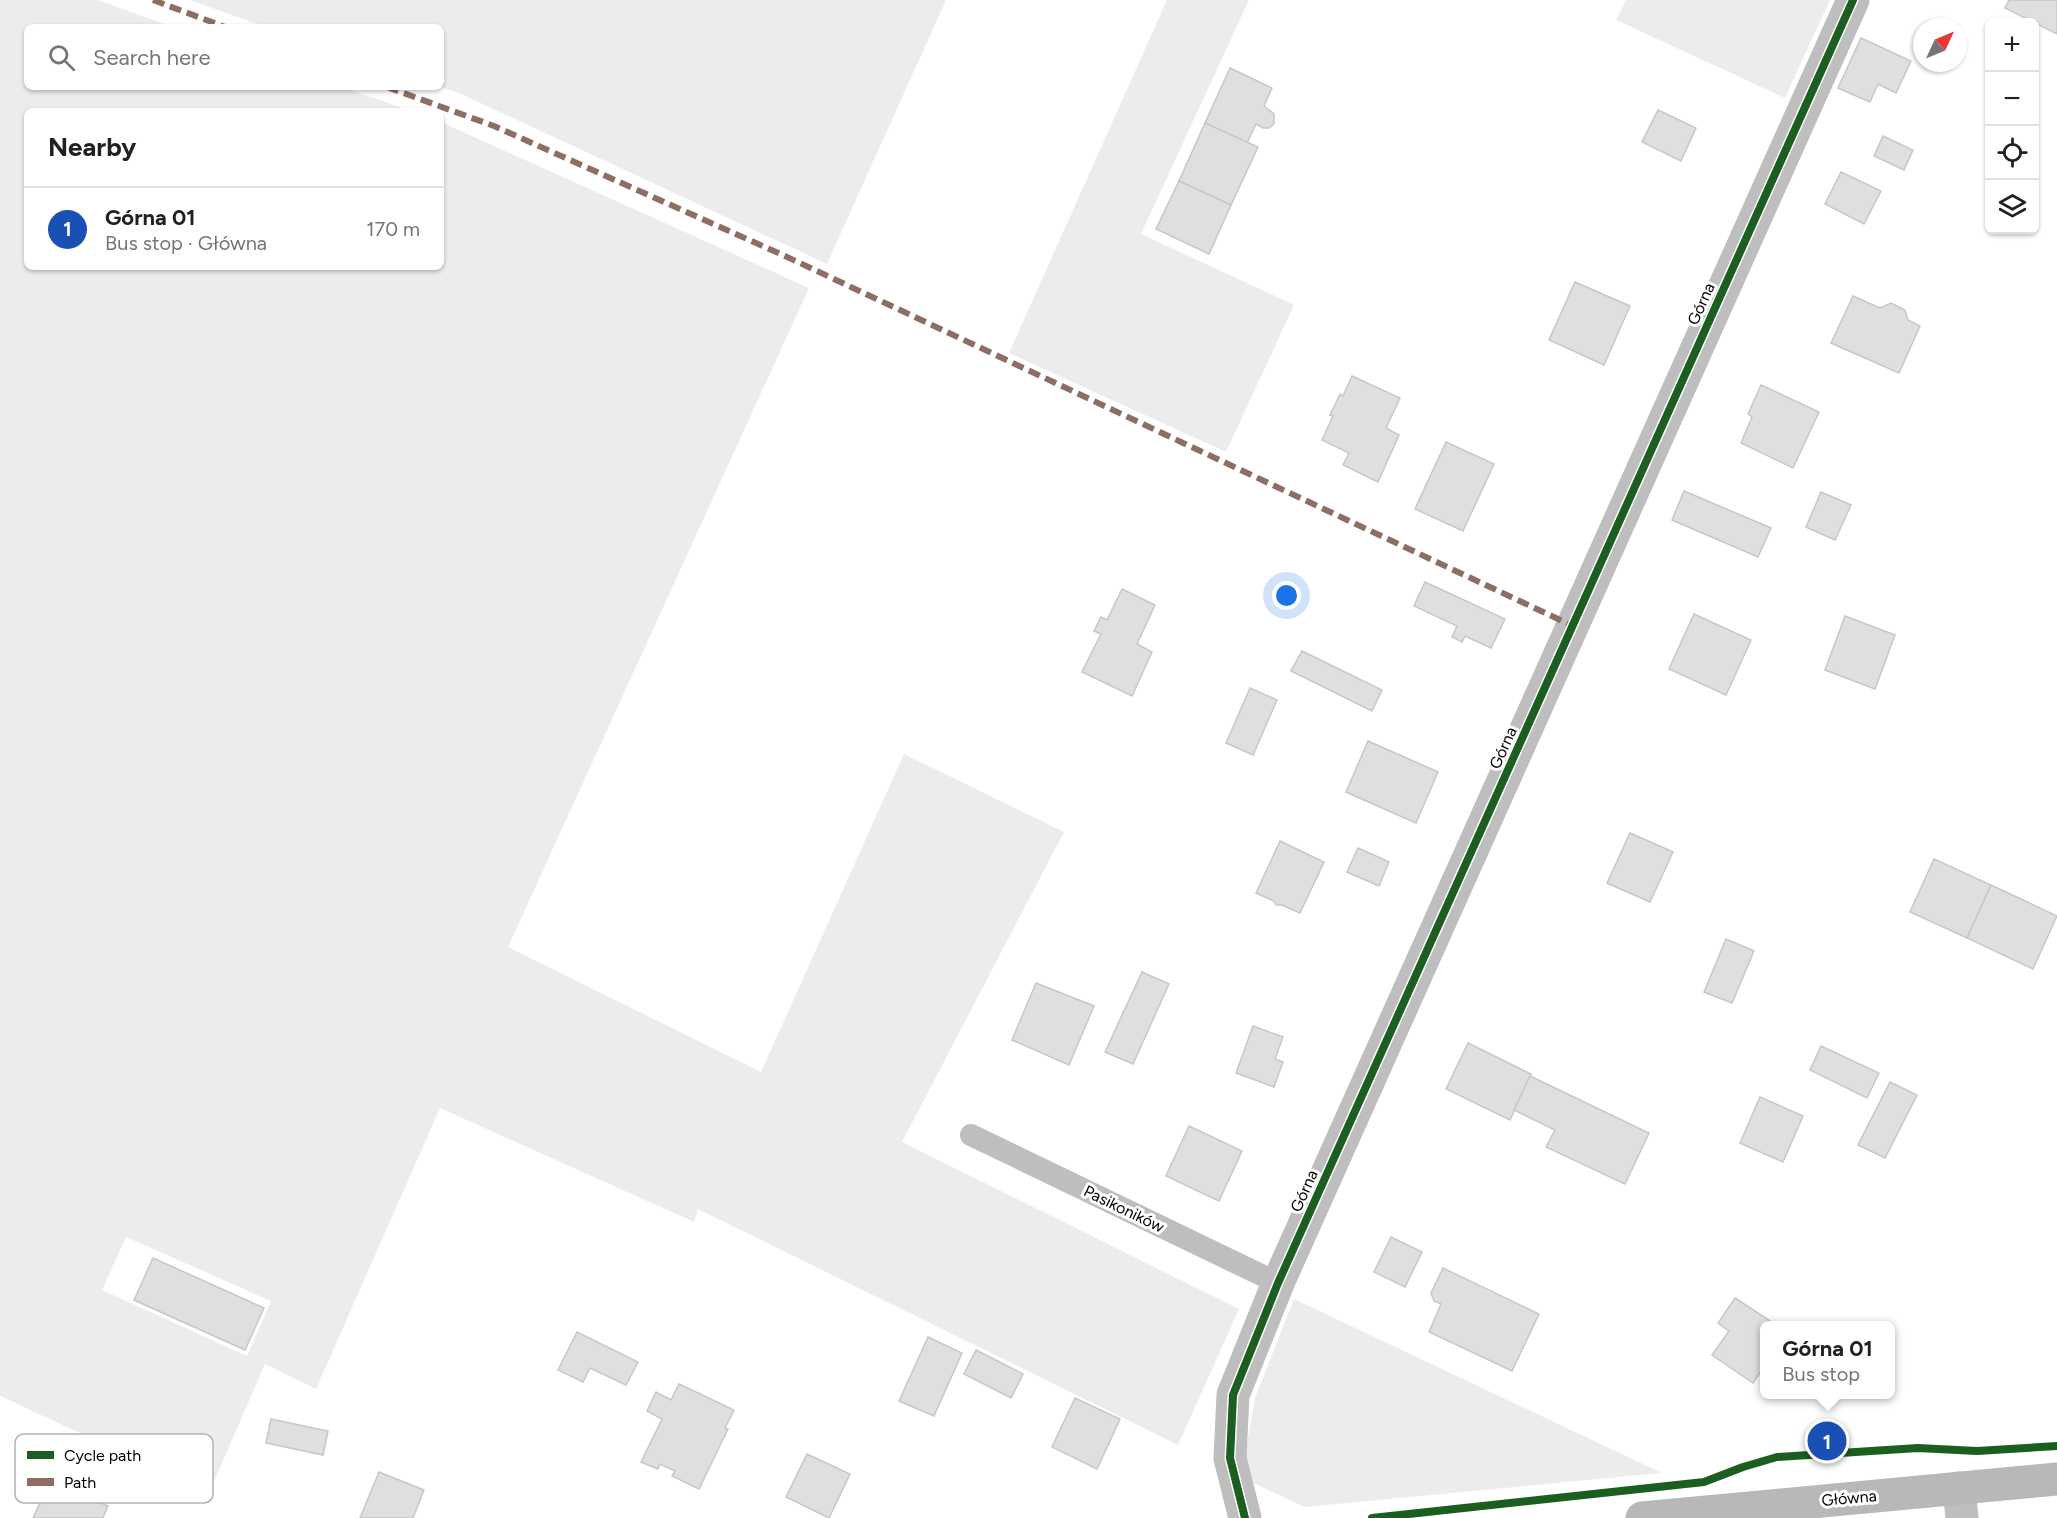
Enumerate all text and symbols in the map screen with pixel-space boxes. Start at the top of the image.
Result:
north arrow [1913,18,1967,72]
map controls [1985,18,2039,234]
button: + [1985,18,2039,72]
search box [24,24,444,90]
icon: search [45,41,78,74]
text: Search here [93,44,211,71]
button: − [1985,72,2039,126]
button: locate [1985,126,2039,180]
text: Nearby [48,131,136,163]
button: layers [1985,180,2039,234]
text: Górna 01 [105,204,195,231]
text: 1 [63,217,72,241]
text: 170 m [366,217,420,241]
text: Bus stop · Główna [105,231,267,255]
street label: Górna [1683,280,1719,328]
your location [1272,581,1301,610]
street label: Górna [1485,724,1521,772]
street label: Górna [1286,1167,1322,1215]
street label: Pasikoników [1081,1181,1168,1237]
popup [1760,1321,1895,1399]
text: Górna 01 [1782,1335,1873,1362]
text: Bus stop [1782,1362,1860,1386]
pin: 1 [1808,1418,1846,1464]
legend [15,1434,213,1503]
text: Cycle path [64,1446,141,1465]
text: Path [64,1473,96,1492]
street label: Główna [1821,1486,1877,1510]

